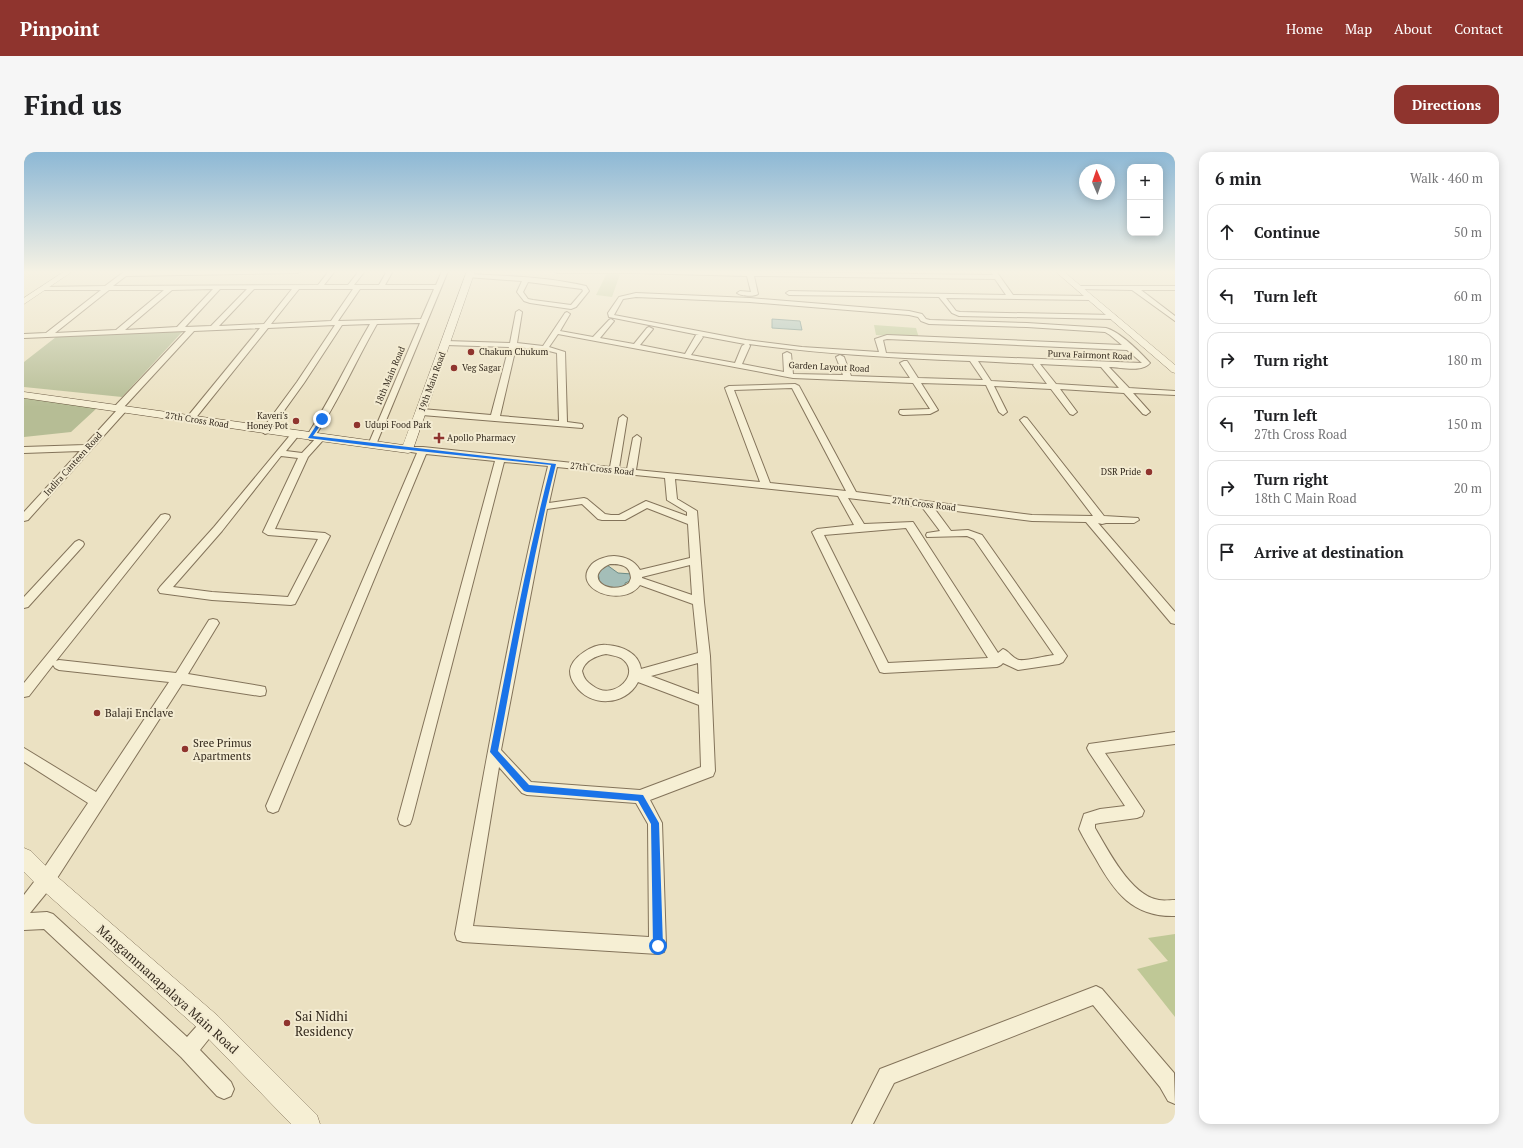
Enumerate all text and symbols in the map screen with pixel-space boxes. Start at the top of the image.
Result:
text: Pinpoint [20,16,100,41]
text: Home [1286,19,1323,38]
text: Map [1345,19,1372,38]
text: About [1394,19,1432,38]
text: Contact [1454,19,1503,38]
button: Directions [1394,85,1499,124]
text: Find us [24,86,122,123]
north arrow [1079,164,1115,200]
map controls [1127,164,1163,236]
button: + [1127,164,1163,200]
text: 6 min [1215,167,1262,190]
text: Walk · 460 m [1410,169,1483,187]
button: − [1127,200,1163,236]
icon: ahead [1216,221,1238,243]
text: Continue [1254,222,1320,242]
text: 50 m [1454,223,1482,241]
icon: left [1216,285,1238,307]
text: Turn left [1254,286,1318,306]
text: 60 m [1454,287,1482,305]
street label: 18th Main Road [372,345,408,407]
place label: Chakum Chukum [479,346,548,358]
marker: Chakum Chukum [466,347,476,357]
street label: Purva Fairmont Road [1047,348,1133,362]
icon: right [1216,349,1238,371]
street label: 19th Main Road [416,350,448,414]
text: Turn right [1254,350,1329,370]
text: 180 m [1447,351,1482,369]
street label: Garden Layout Road [788,359,870,375]
place label: Veg Sagar [462,362,501,374]
marker: Veg Sagar [449,363,459,373]
text: Turn left [1254,405,1318,425]
street label: 27th Cross Road [164,409,230,431]
place label: Kaveri's Honey Pot [247,410,289,432]
route end [313,410,331,428]
icon: left [1216,413,1238,435]
text: 150 m [1447,415,1482,433]
marker: Kaveri's Honey Pot [291,416,301,426]
place label: Udupi Food Park [365,419,432,431]
marker: Udupi Food Park [352,420,362,430]
text: 27th Cross Road [1254,425,1347,443]
street label: Indira Canteen Road [41,429,105,499]
place label: Apollo Pharmacy [447,432,516,444]
marker: Apollo Pharmacy [434,433,444,443]
street label: 27th Cross Road [569,460,635,478]
place label: DSR Pride [1101,466,1141,478]
marker: DSR Pride [1144,467,1154,477]
text: Turn right [1254,469,1329,489]
icon: right [1216,477,1238,499]
text: 20 m [1454,479,1482,497]
text: 18th C Main Road [1254,489,1357,507]
street label: 27th Cross Road [891,494,957,514]
icon: arrive [1216,541,1238,563]
text: Arrive at destination [1254,542,1404,562]
place label: Balaji Enclave [105,706,174,720]
marker: Balaji Enclave [92,708,102,718]
place label: Sree Primus Apartments [193,736,252,763]
marker: Sree Primus Apartments [180,744,190,754]
street label: Mangammanapalaya Main Road [93,921,243,1057]
route start [649,937,667,955]
place label: Sai Nidhi Residency [295,1007,354,1040]
marker: Sai Nidhi Residency [282,1018,292,1028]

